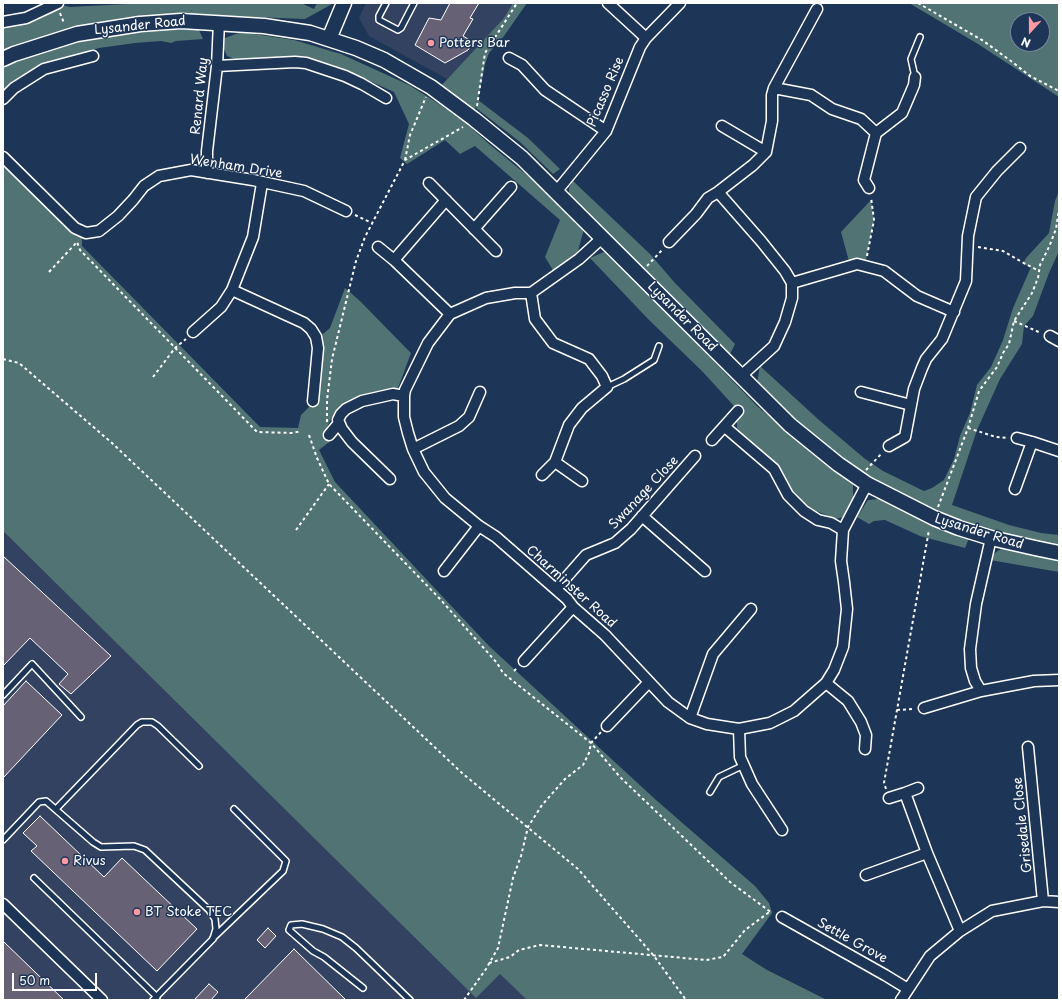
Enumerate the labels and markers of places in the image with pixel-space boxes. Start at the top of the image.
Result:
place label: Potters Bar [439,35,510,51]
marker: Potters Bar [426,38,436,48]
place label: Rivus [73,853,106,869]
marker: Rivus [60,856,70,866]
place label: BT Stoke TEC [145,904,232,920]
marker: BT Stoke TEC [132,907,142,917]

